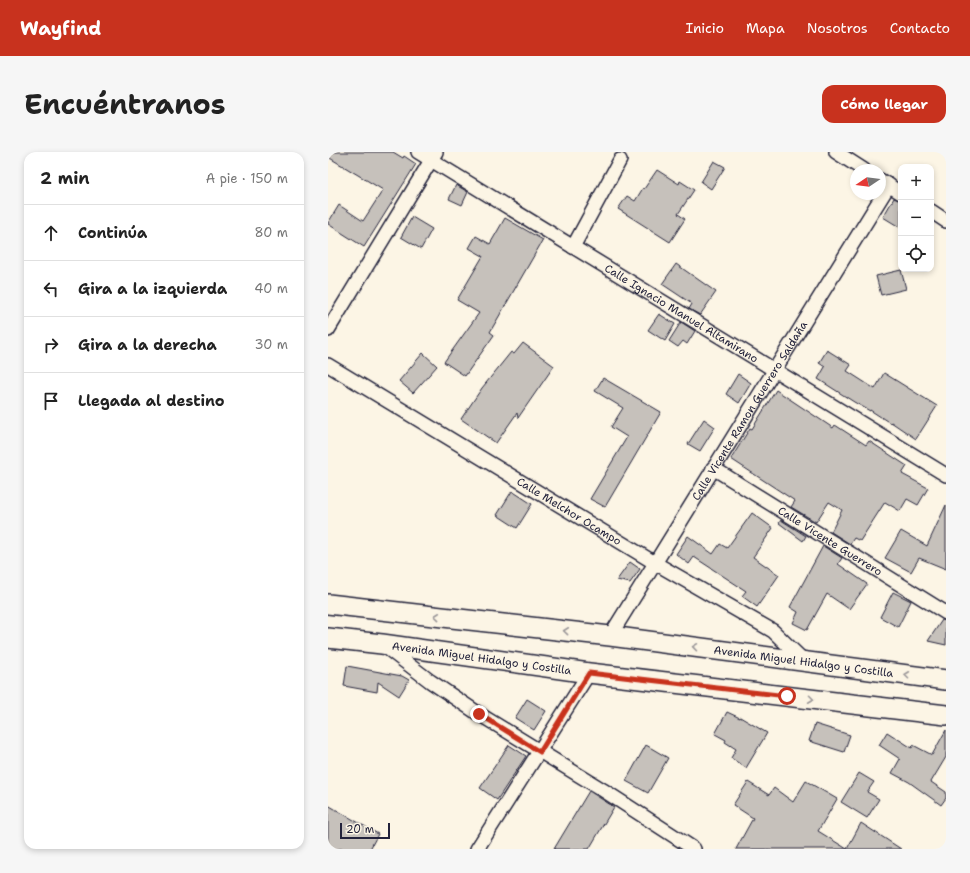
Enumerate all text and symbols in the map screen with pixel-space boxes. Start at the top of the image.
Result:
text: Wayfind [20,16,101,41]
text: Inicio [686,19,724,37]
text: Mapa [746,19,785,37]
text: Nosotros [807,19,868,37]
text: Contacto [890,19,950,37]
text: Encuéntranos [24,85,226,123]
button: Cómo llegar [822,85,946,123]
north arrow [850,164,886,200]
map controls [898,164,934,272]
button: + [898,164,934,200]
text: 2 min [40,167,90,189]
text: A pie · 150 m [206,170,288,187]
button: − [898,200,934,236]
icon: ahead [40,222,62,244]
text: Continúa [78,223,147,243]
text: 80 m [254,224,288,241]
button: locate [898,236,934,272]
street label: Calle Ignacio Manuel Altamirano [602,261,761,367]
icon: left [40,278,62,300]
text: Gira a la izquierda [78,279,227,299]
text: 40 m [254,280,288,297]
street label: Calle Vicente Ramon Guerrero Saldaña [689,318,811,503]
icon: right [40,334,62,356]
text: Gira a la derecha [78,335,217,355]
text: 30 m [254,336,288,353]
icon: arrive [40,390,62,412]
text: Llegada al destino [78,391,225,411]
street label: Calle Melchor Ocampo [514,474,624,549]
street label: Calle Vicente Guerrero [775,503,885,580]
one-way arrow [434,612,440,621]
one-way arrow [563,626,569,635]
street label: Avenida Miguel Hidalgo y Costilla [391,638,572,678]
one-way arrow [692,643,698,652]
street label: Avenida Miguel Hidalgo y Costilla [713,643,894,681]
one-way arrow [904,671,910,680]
route start [778,687,796,705]
one-way arrow [808,694,814,703]
route end [470,705,488,723]
scale bar [340,821,390,840]
text: 20 m [346,822,374,837]

